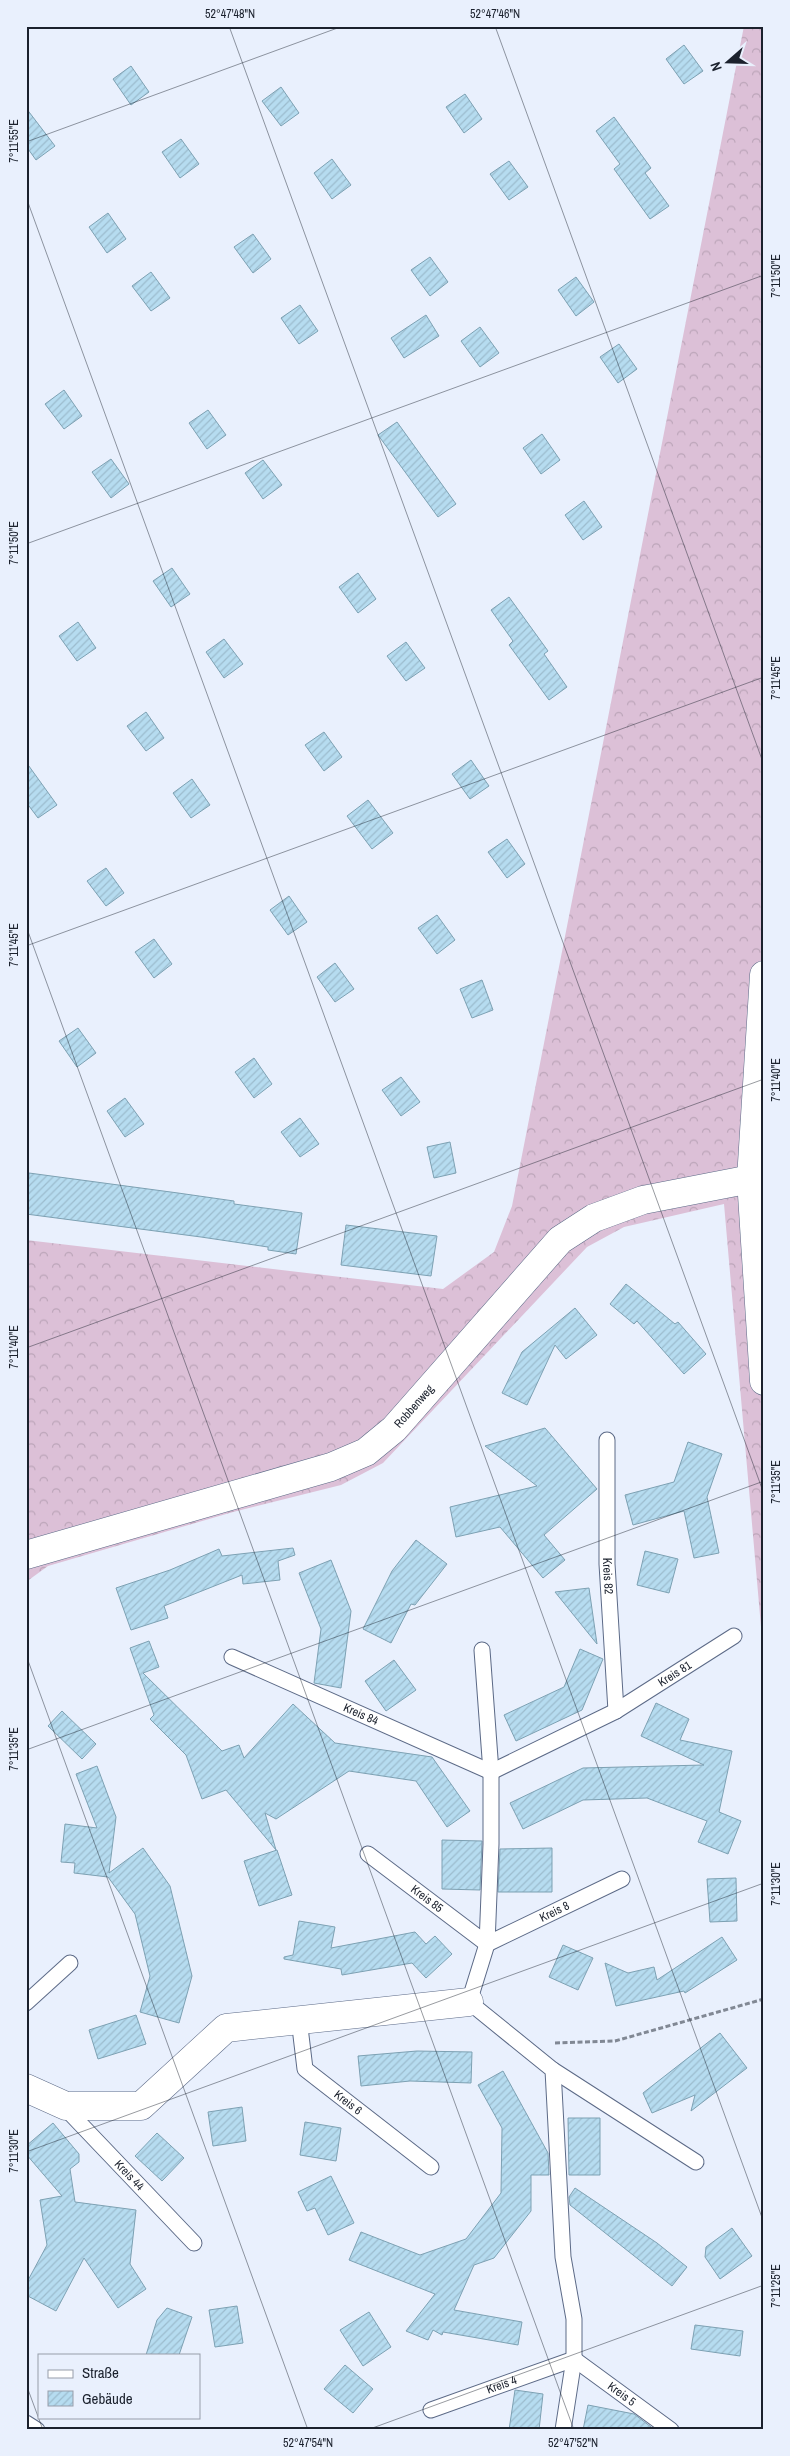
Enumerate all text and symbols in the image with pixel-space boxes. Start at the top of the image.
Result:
text: 52°47'48"N [205,6,255,22]
text: 52°47'46"N [470,6,520,22]
north arrow [702,38,752,88]
text: N [706,59,726,73]
text: 7°11'55"E [6,119,22,163]
text: 7°11'50"E [768,254,784,298]
text: 7°11'50"E [6,521,22,565]
text: 7°11'45"E [768,656,784,700]
text: 7°11'45"E [6,923,22,967]
text: 7°11'40"E [768,1058,784,1102]
text: 7°11'40"E [6,1325,22,1369]
street label: Robbenweg [391,1381,438,1431]
text: 7°11'35"E [768,1460,784,1504]
street label: Kreis 82 [599,1558,617,1595]
street label: Kreis 81 [655,1657,695,1690]
street label: Kreis 84 [341,1699,381,1729]
text: 7°11'35"E [6,1727,22,1771]
text: 7°11'30"E [768,1862,784,1906]
street label: Kreis 85 [408,1881,447,1916]
street label: Kreis 8 [537,1898,572,1926]
street label: Kreis 6 [331,2087,365,2118]
text: 7°11'30"E [6,2129,22,2173]
street label: Kreis 44 [111,2156,148,2194]
text: 7°11'25"E [768,2264,784,2308]
legend [38,2354,200,2418]
text: Straße [82,2362,119,2383]
street label: Kreis 4 [484,2372,520,2398]
street label: Kreis 5 [604,2378,640,2410]
text: Gebäude [82,2388,133,2409]
text: 52°47'54"N [283,2435,333,2451]
text: 52°47'52"N [548,2435,598,2451]

